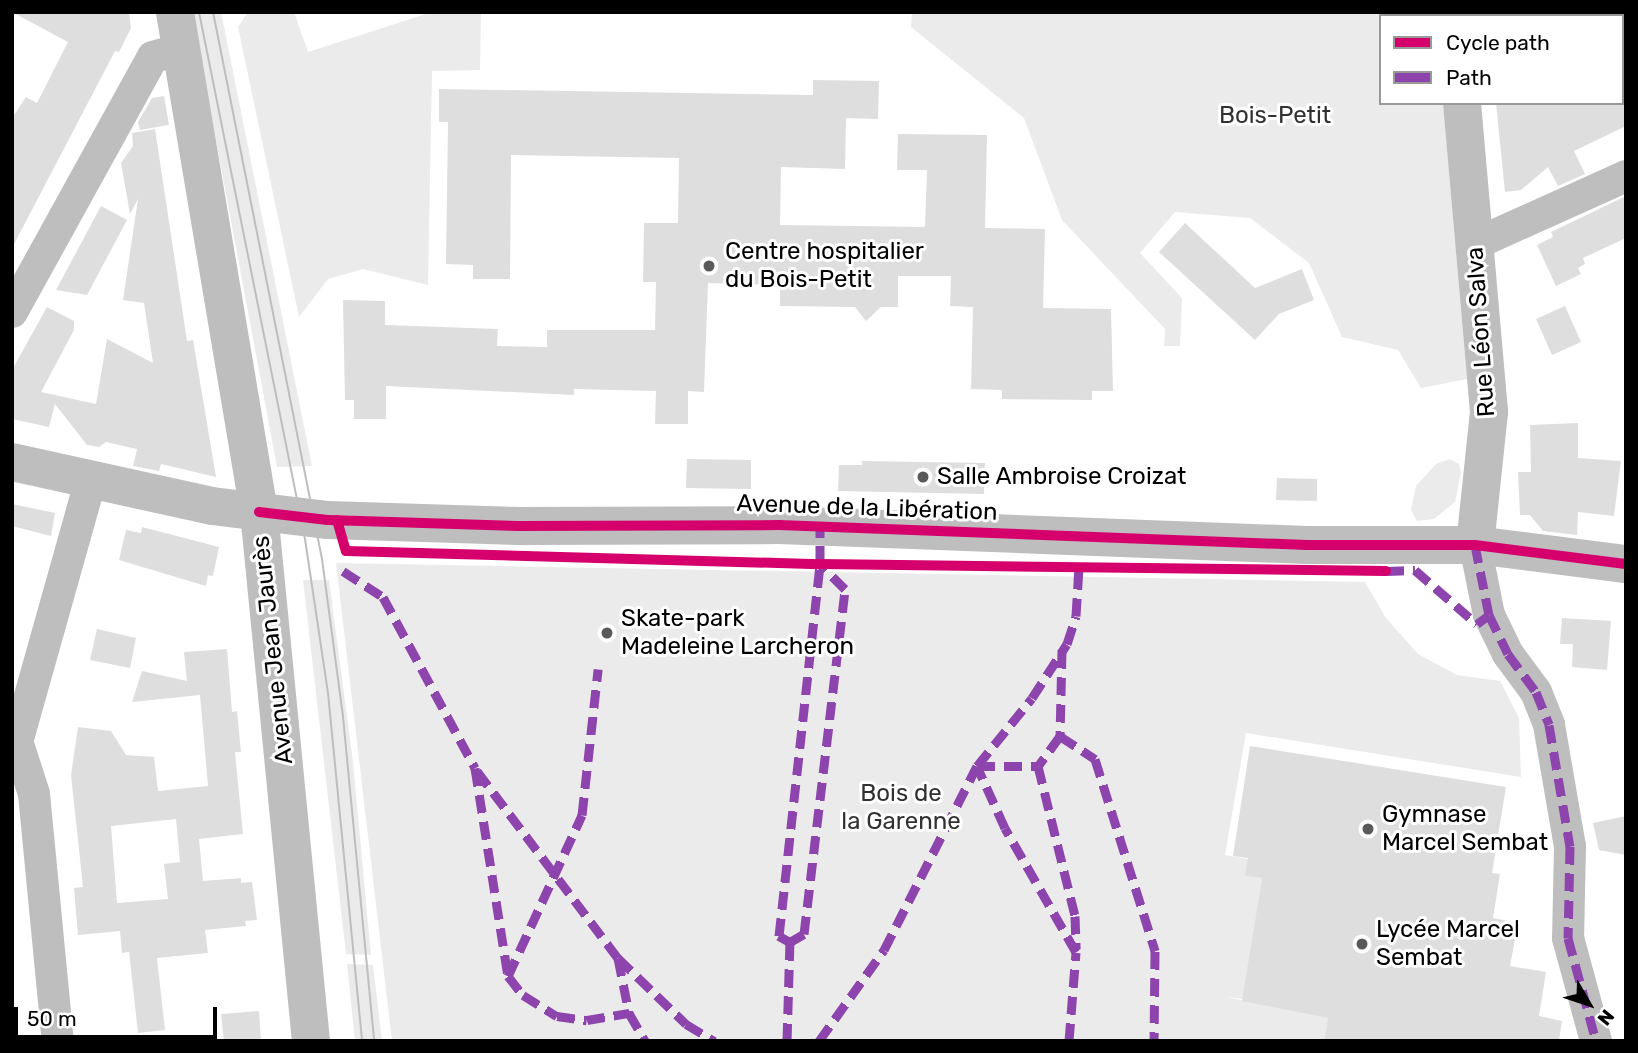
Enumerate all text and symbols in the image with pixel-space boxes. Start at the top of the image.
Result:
legend [1379,14,1624,105]
text: Cycle path [1446,30,1550,55]
text: Path [1446,65,1492,90]
park label: Bois-Petit [1219,102,1331,130]
place label: Centre hospitalier du Bois-Petit [725,238,924,294]
street label: Rue Léon Salva [1461,246,1501,418]
marker: Centre hospitalier du Bois-Petit [699,256,719,276]
place label: Salle Ambroise Croizat [937,463,1187,491]
marker: Salle Ambroise Croizat [915,469,931,485]
street label: Avenue de la Libération [736,489,998,527]
street label: Avenue Jean Jaurès [247,534,299,766]
place label: Skate-park Madeleine Larcheron [621,605,854,661]
marker: Skate-park Madeleine Larcheron [599,625,615,641]
park label: Bois de la Garenne [841,780,961,836]
place label: Gymnase Marcel Sembat [1382,801,1548,857]
marker: Gymnase Marcel Sembat [1360,821,1376,837]
place label: Lycée Marcel Sembat [1376,916,1520,972]
marker: Lycée Marcel Sembat [1354,936,1370,952]
north arrow [1554,969,1624,1039]
scale bar [18,993,220,1038]
text: N [1592,1005,1619,1030]
text: 50 m [27,1006,77,1031]

